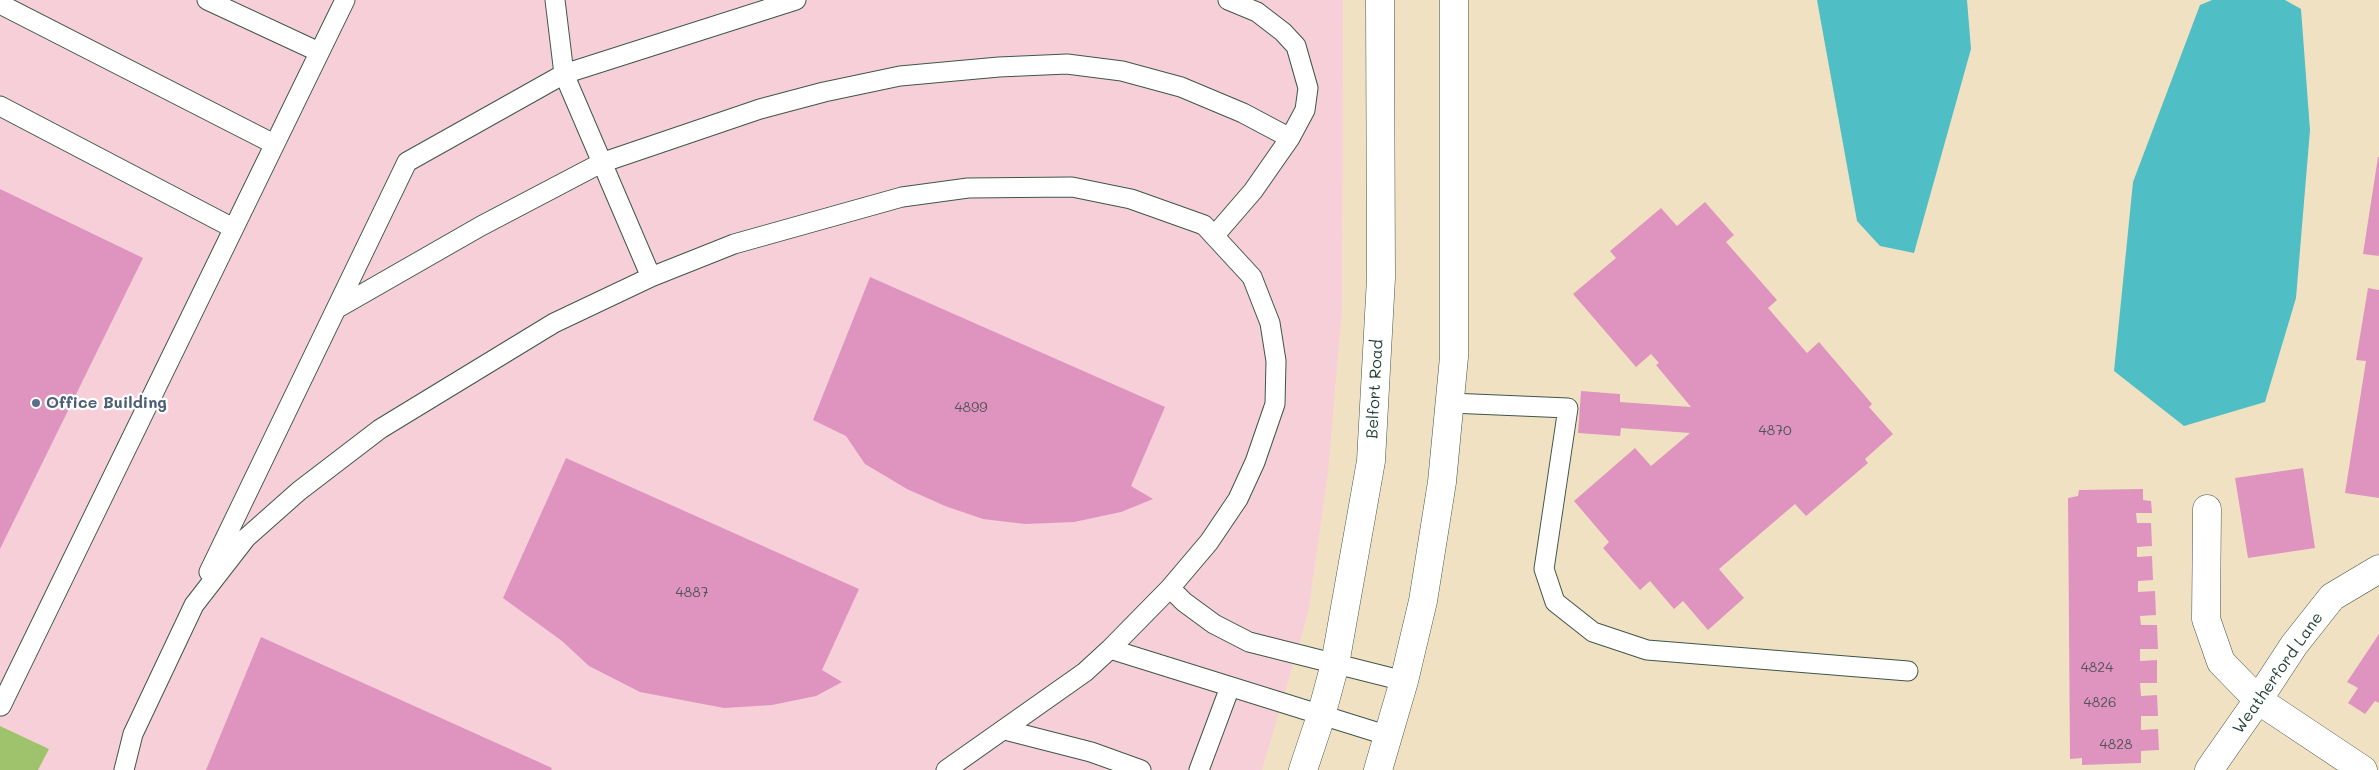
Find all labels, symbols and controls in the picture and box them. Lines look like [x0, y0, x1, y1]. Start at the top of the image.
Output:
street label: Belfort Road [1363, 339, 1387, 439]
place label: Office Building [46, 393, 167, 413]
marker: Office Building [30, 397, 42, 409]
house number: 4899 [954, 400, 988, 416]
house number: 4870 [1758, 423, 1792, 439]
house number: 4887 [676, 585, 708, 601]
street label: Weatherford Lane [2229, 608, 2327, 738]
house number: 4824 [2081, 660, 2113, 676]
house number: 4826 [2084, 695, 2116, 711]
house number: 4828 [2100, 737, 2132, 753]

